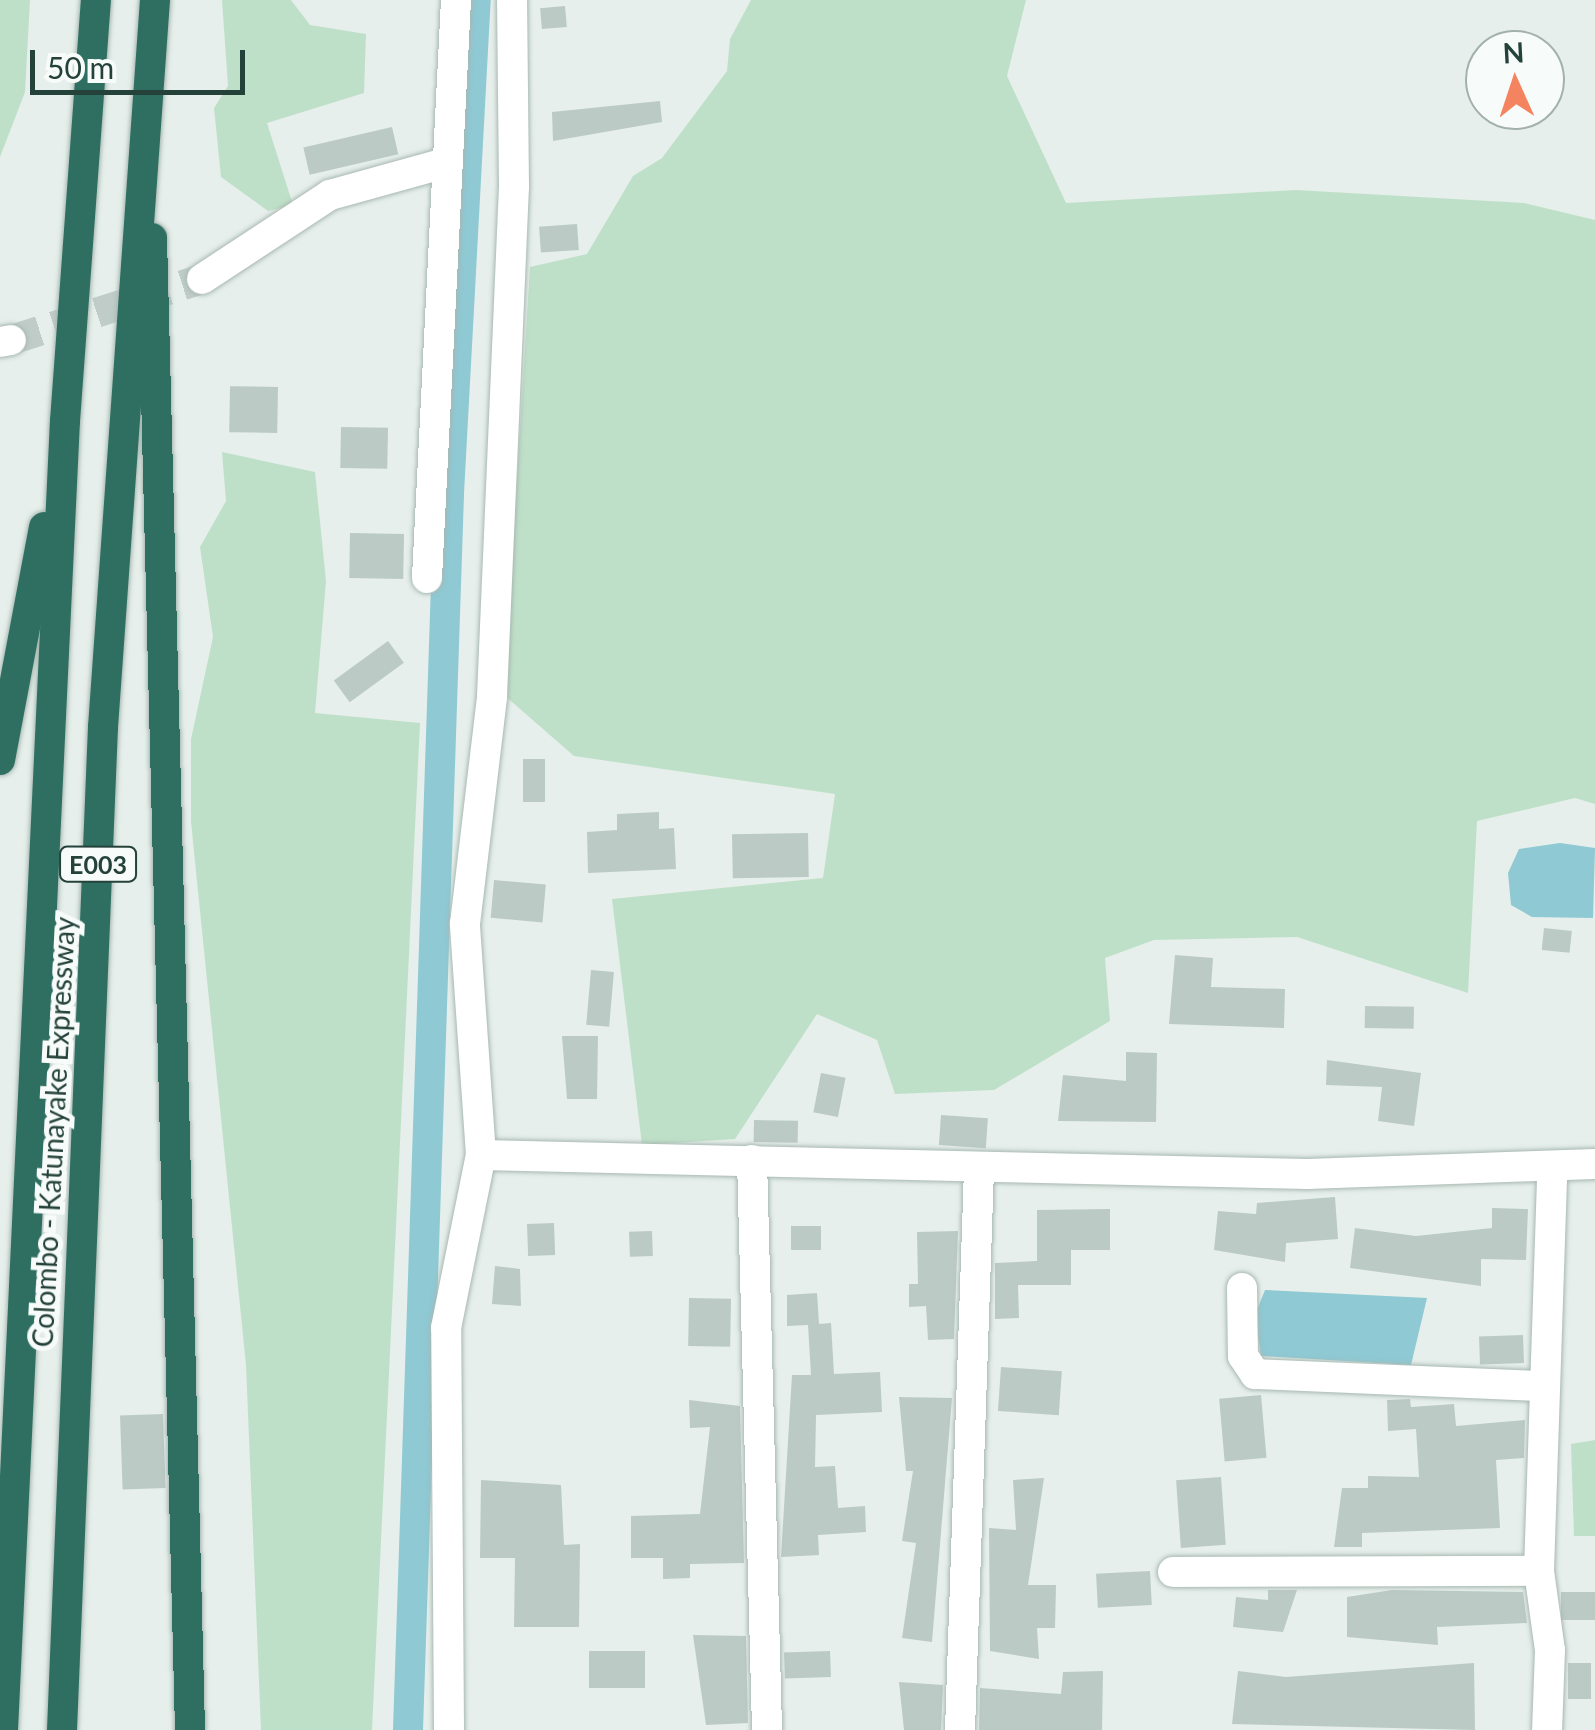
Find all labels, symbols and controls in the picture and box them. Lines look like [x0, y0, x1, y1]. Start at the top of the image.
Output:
scale bar [35, 30, 250, 92]
north arrow [1465, 30, 1565, 130]
text: N [1502, 34, 1525, 70]
text: 50 m [47, 49, 114, 85]
road number: E003 [58, 844, 138, 884]
street label: Colombo - Katunayake Expressway [25, 916, 81, 1348]

